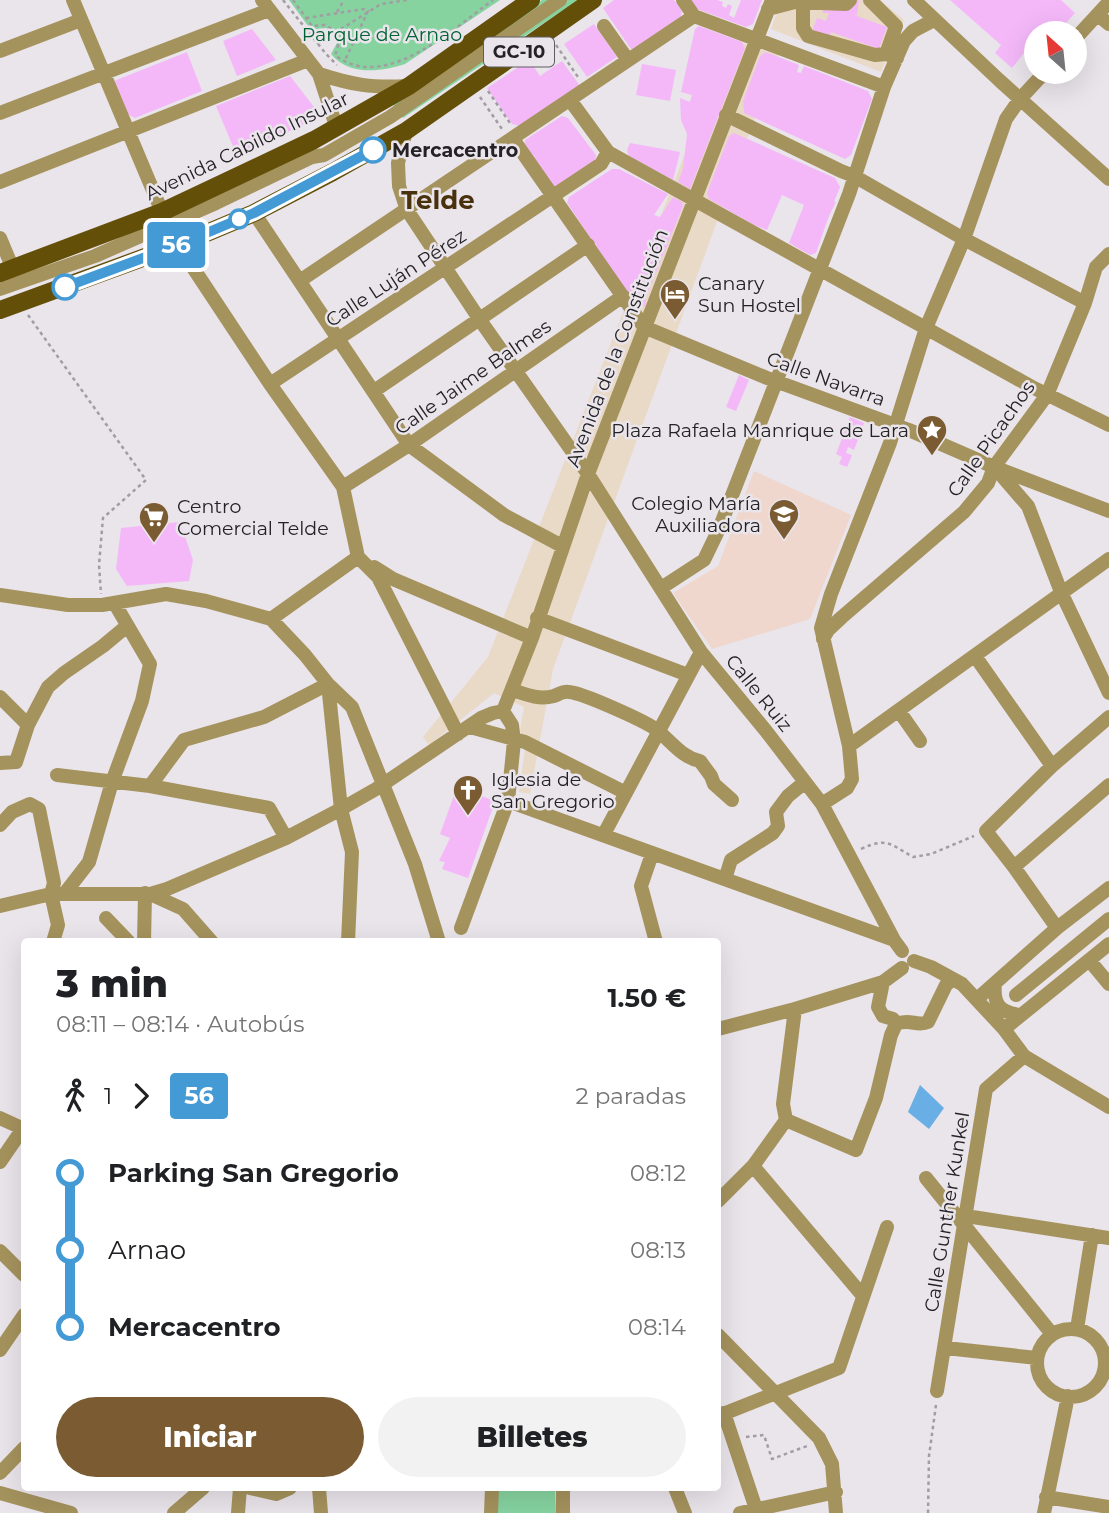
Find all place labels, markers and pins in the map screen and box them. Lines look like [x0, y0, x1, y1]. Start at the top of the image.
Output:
marker: Mercacentro [360, 137, 386, 163]
place label: Mercacentro [392, 139, 518, 162]
unlabelled marker [229, 209, 249, 229]
place label: Canary Sun Hostel [698, 272, 801, 317]
unlabelled marker [52, 274, 78, 300]
hotel icon: Canary Sun Hostel [658, 277, 692, 321]
place icon: Plaza Rafaela Manrique de Lara [915, 413, 949, 457]
place label: Plaza Rafaela Manrique de Lara [611, 419, 909, 442]
place label: Colegio María Auxiliadora [631, 492, 761, 537]
place label: Centro Comercial Telde [177, 495, 329, 540]
school or university icon: Colegio María Auxiliadora [767, 497, 801, 541]
supermarket icon: Centro Comercial Telde [137, 500, 171, 544]
place label: Iglesia de San Gregorio [491, 768, 615, 813]
church icon: Iglesia de San Gregorio [451, 773, 485, 817]

